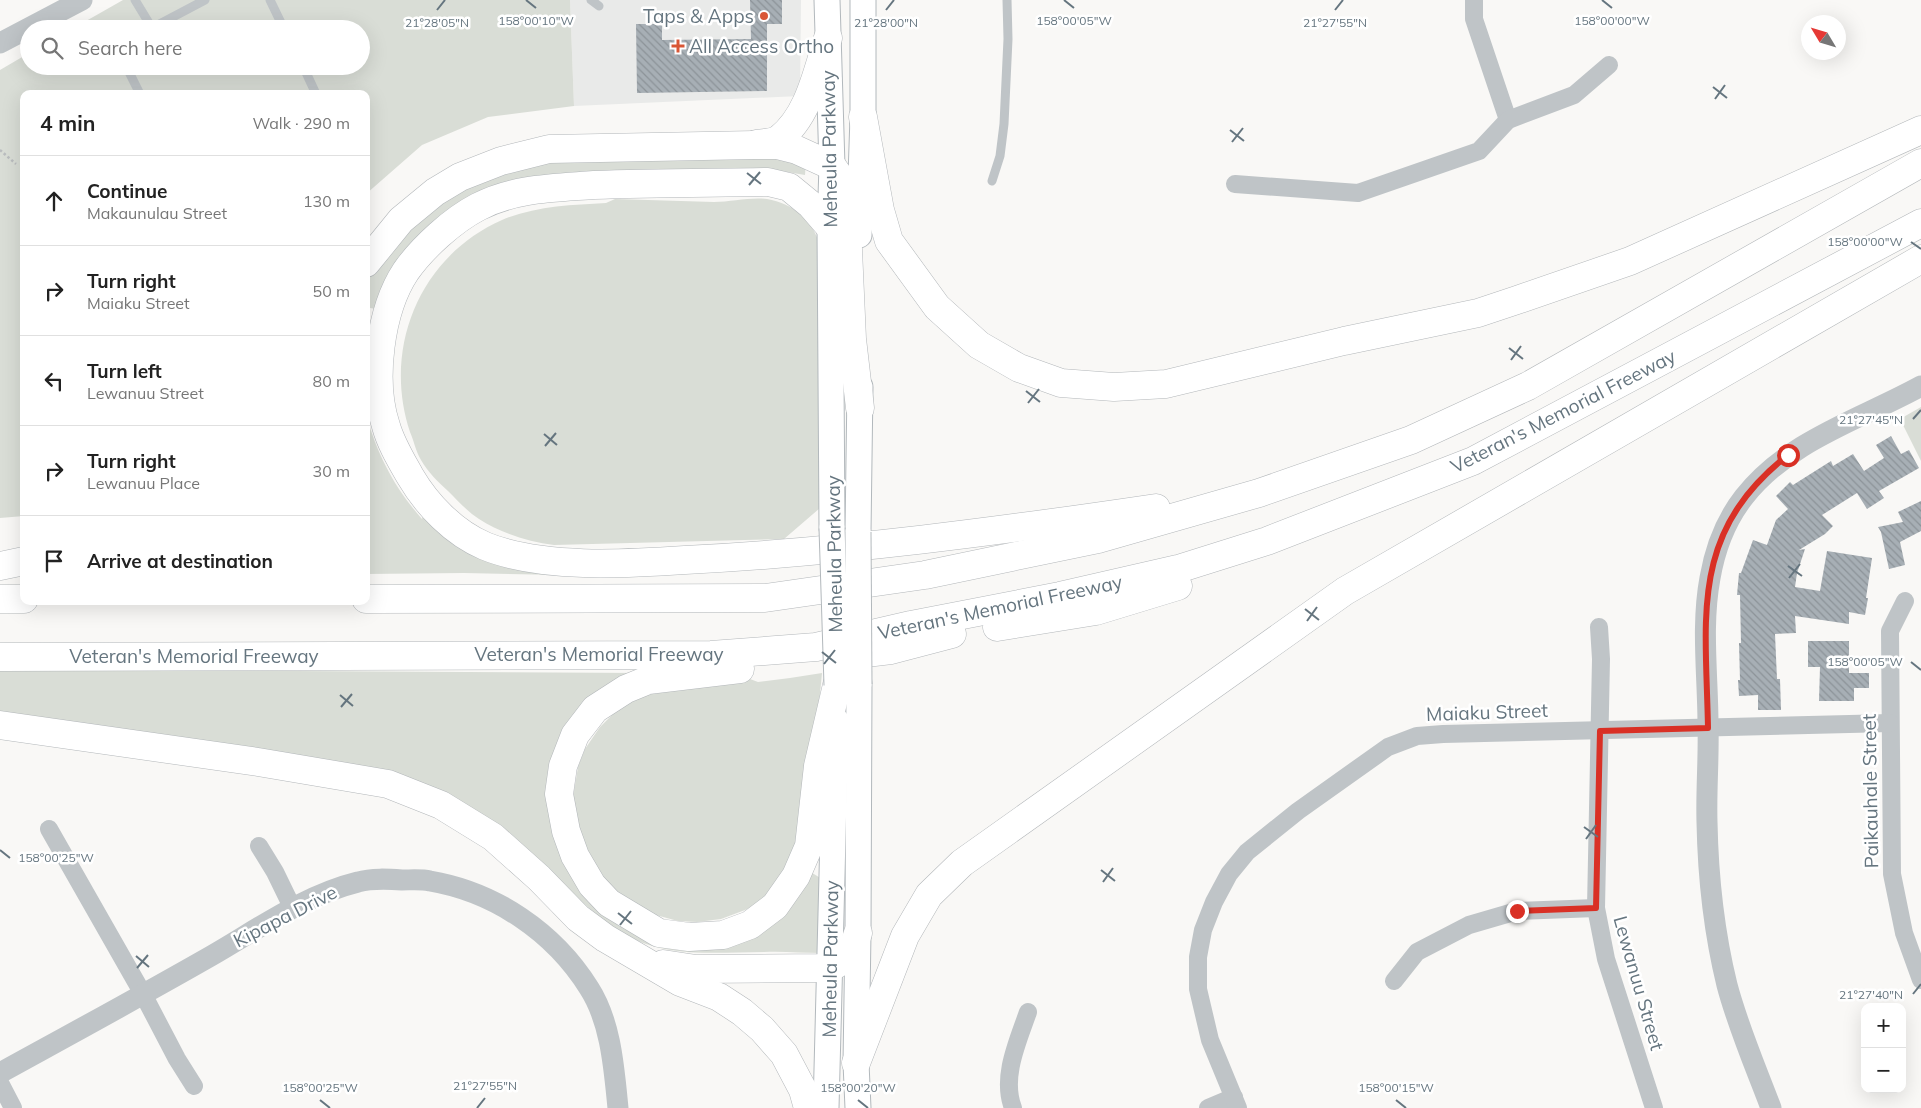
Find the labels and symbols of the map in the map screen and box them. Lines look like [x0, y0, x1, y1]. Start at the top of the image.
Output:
place label: Taps & Apps [643, 4, 754, 28]
marker: Taps & Apps [758, 10, 770, 22]
text: 158°00'10"W [498, 13, 574, 28]
text: 158°00'05"W [1036, 13, 1112, 28]
text: 158°00'00"W [1574, 13, 1650, 28]
text: 21°28'05"N [405, 15, 469, 30]
text: 21°28'00"N [854, 15, 918, 30]
text: 21°27'55"N [1303, 15, 1367, 30]
north arrow [1801, 15, 1846, 60]
place label: All Access Ortho [689, 34, 834, 58]
marker: All Access Ortho [671, 39, 685, 53]
street label: Meheula Parkway [816, 70, 842, 228]
text: 158°00'00"W [1827, 234, 1903, 249]
street label: Veteran's Memorial Freeway [1446, 344, 1680, 478]
text: 21°27'45"N [1839, 412, 1903, 427]
route start [1777, 444, 1800, 467]
street label: Meheula Parkway [821, 475, 847, 633]
street label: Veteran's Memorial Freeway [876, 569, 1124, 645]
street label: Veteran's Memorial Freeway [474, 642, 724, 666]
street label: Veteran's Memorial Freeway [69, 644, 319, 668]
text: 158°00'05"W [1827, 654, 1903, 669]
street label: Maiaku Street [1426, 698, 1549, 726]
street label: Paikauhale Street [1857, 713, 1883, 869]
text: 158°00'25"W [18, 850, 94, 865]
street label: Kipapa Drive [229, 880, 341, 952]
street label: Meheula Parkway [817, 880, 843, 1038]
route end [1506, 900, 1529, 923]
street label: Lewanuu Street [1608, 913, 1670, 1053]
text: 21°27'40"N [1839, 987, 1903, 1002]
text: 21°27'55"N [453, 1078, 517, 1093]
text: 158°00'25"W [282, 1080, 358, 1095]
text: 158°00'20"W [820, 1080, 896, 1095]
text: 158°00'15"W [1358, 1080, 1434, 1095]

